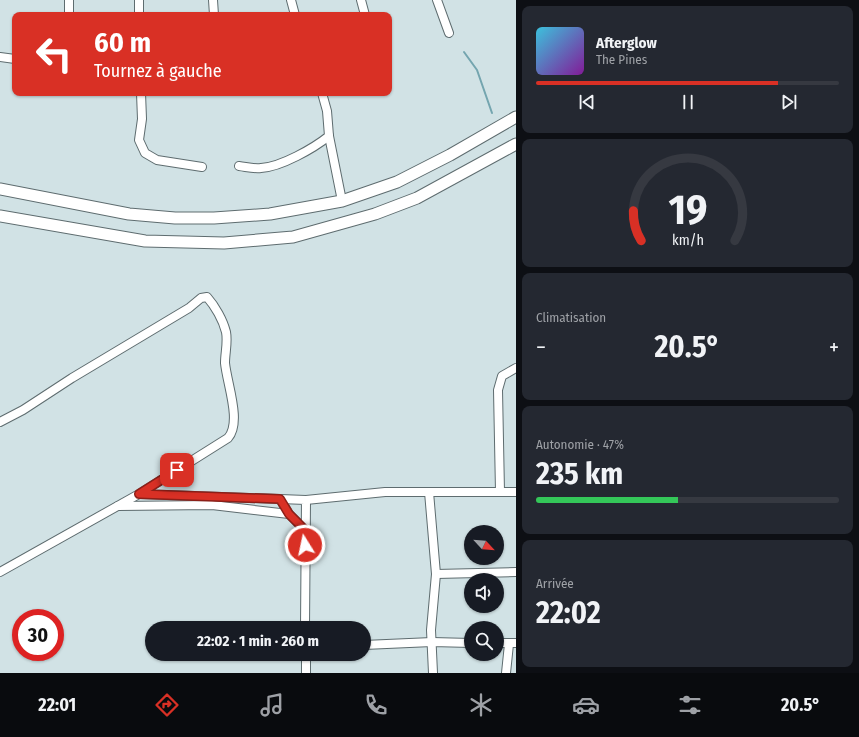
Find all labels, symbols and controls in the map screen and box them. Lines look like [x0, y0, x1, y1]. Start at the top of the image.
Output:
text: 60 m [94, 26, 151, 59]
icon: left [28, 28, 80, 80]
text: Afterglow [596, 34, 657, 52]
text: The Pines [596, 52, 647, 67]
text: Tournez à gauche [94, 60, 222, 82]
icon: previous [576, 91, 598, 113]
icon: pause [677, 91, 699, 113]
icon: next [778, 91, 800, 113]
text: 19 [668, 185, 707, 235]
text: km/h [672, 232, 703, 249]
text: Climatisation [536, 310, 606, 325]
text: 20.5° [654, 329, 720, 365]
text: − [536, 334, 546, 361]
text: + [829, 334, 839, 361]
text: Autonomie · 47% [536, 437, 624, 452]
pin [160, 453, 194, 487]
text: 235 km [536, 456, 623, 492]
icon: arrive [166, 459, 188, 481]
position arrow [284, 524, 326, 566]
north arrow [464, 525, 504, 565]
map controls [464, 525, 504, 661]
button: sound [464, 573, 504, 613]
text: Arrivée [536, 576, 574, 591]
text: 22:02 [536, 595, 601, 631]
speed limit sign: 30 [12, 609, 64, 661]
button: search [464, 621, 504, 661]
text: 22:02 · 1 min · 260 m [197, 632, 319, 650]
icon: directions [153, 691, 181, 719]
icon: music [258, 691, 286, 719]
icon: phone [362, 691, 390, 719]
icon: climate [467, 691, 495, 719]
icon: car [572, 691, 600, 719]
icon: filters [676, 691, 704, 719]
text: 22:01 [38, 694, 76, 716]
text: 20.5° [781, 694, 821, 716]

